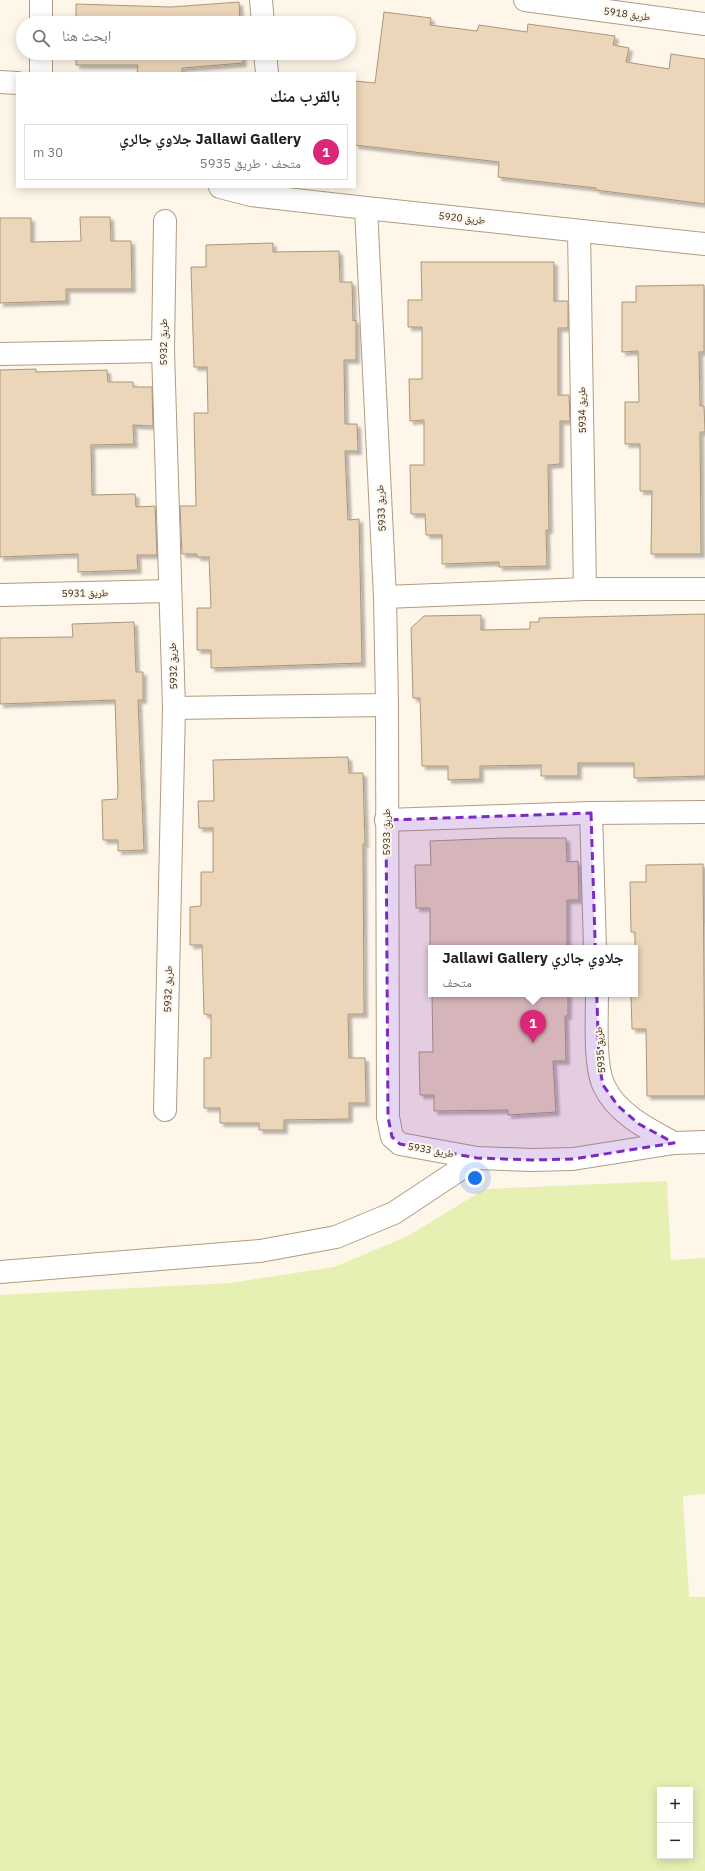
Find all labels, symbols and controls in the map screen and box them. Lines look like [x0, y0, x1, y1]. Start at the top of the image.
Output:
street label: طريق 5918 [603, 4, 651, 24]
search box [16, 16, 356, 60]
text: ابحث هنا [62, 26, 111, 45]
icon: search [30, 27, 52, 49]
text: بالقرب منك [270, 85, 340, 107]
text: Jallawi Gallery جلاوي جالري [119, 129, 301, 148]
text: 30 m [33, 144, 63, 161]
text: 1 [322, 144, 330, 161]
text: متحف · طريق 5935 [200, 155, 301, 172]
street label: طريق 5920 [438, 209, 486, 227]
street label: طريق 5932 [157, 318, 170, 365]
street label: طريق 5934 [575, 386, 589, 434]
street label: طريق 5933 [373, 484, 389, 532]
street label: طريق 5931 [61, 586, 109, 600]
street label: طريق 5932 [166, 642, 180, 690]
street label: طريق 5933 [380, 808, 393, 855]
popup [428, 945, 638, 997]
text: Jallawi Gallery جلاوي جالري [442, 948, 624, 967]
street label: طريق 5932 [161, 965, 175, 1013]
text: متحف [442, 974, 472, 991]
pin: 1 [520, 1010, 546, 1043]
street label: طريق 5935 [592, 1026, 608, 1074]
street label: طريق 5933 [407, 1140, 456, 1161]
your location [465, 1168, 485, 1188]
map controls [657, 1787, 693, 1859]
button: + [657, 1787, 693, 1823]
button: − [657, 1823, 693, 1859]

